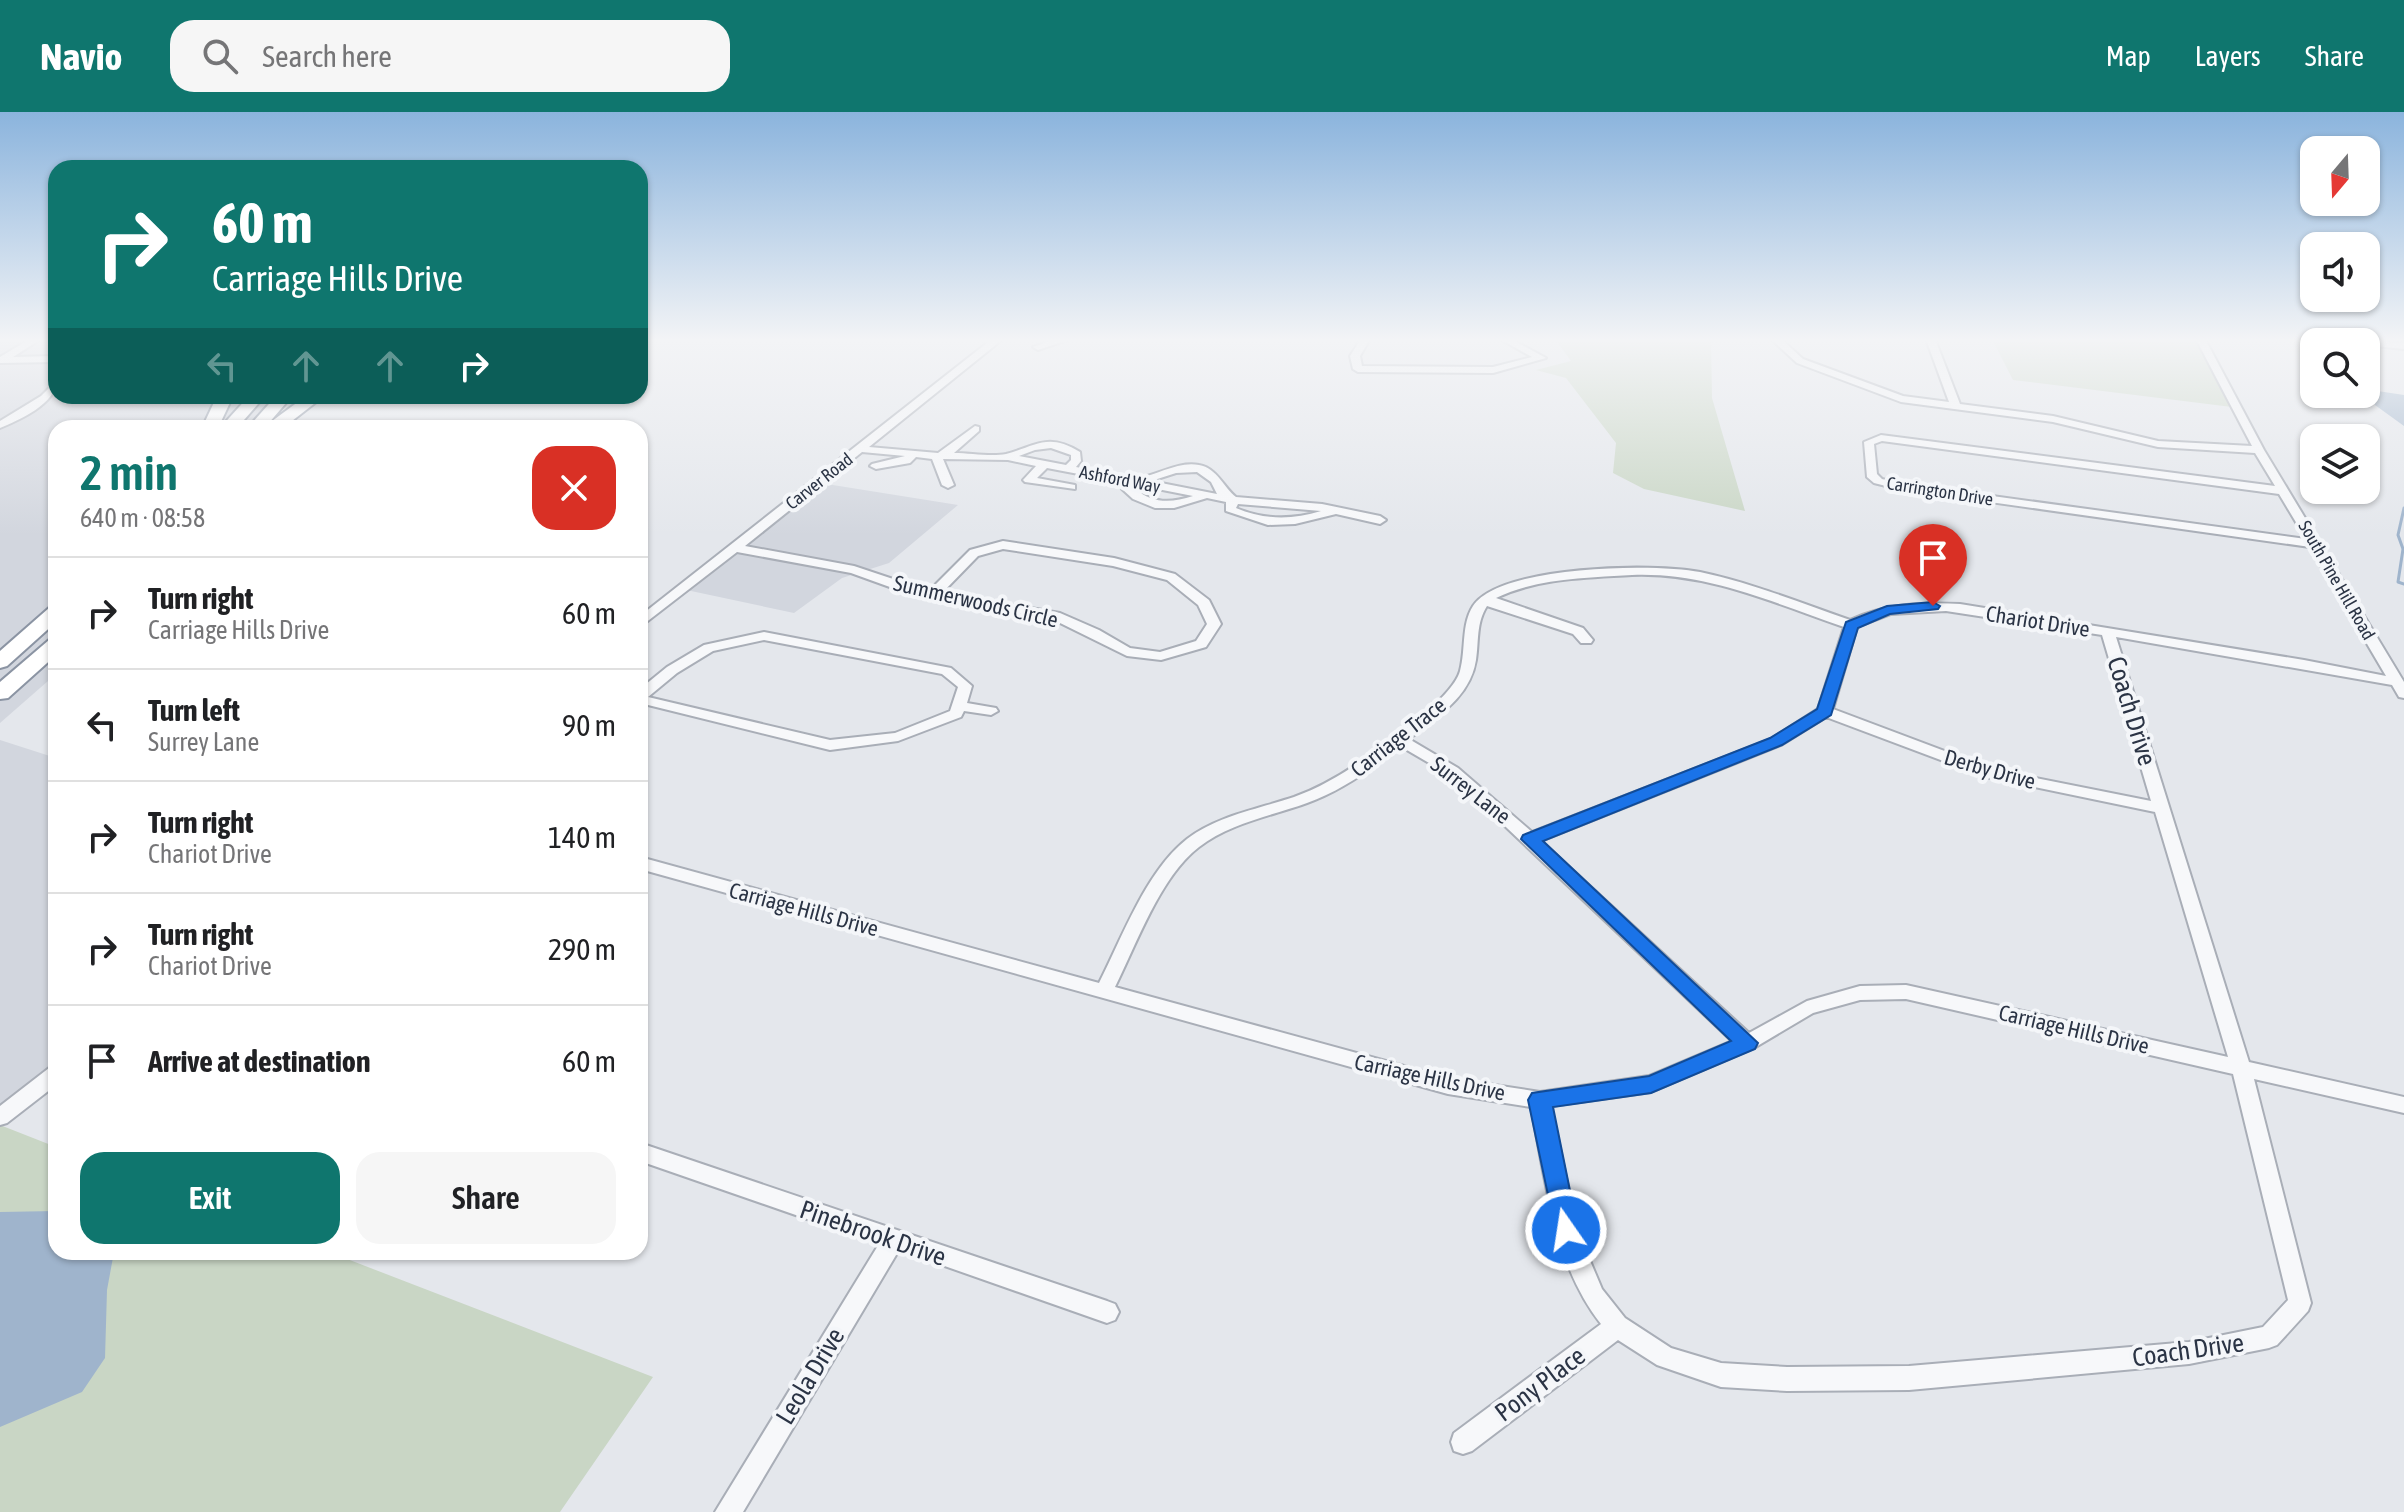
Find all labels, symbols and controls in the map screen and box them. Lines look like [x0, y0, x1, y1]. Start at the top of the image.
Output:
search box [170, 20, 730, 92]
icon: search [198, 34, 242, 78]
text: Navio [40, 35, 122, 78]
text: Search here [262, 39, 392, 73]
text: Map [2106, 40, 2151, 72]
text: Layers [2195, 40, 2261, 72]
text: Share [2305, 40, 2364, 72]
north arrow [2300, 136, 2380, 216]
map controls [2300, 136, 2380, 504]
text: 60 m [212, 191, 313, 255]
icon: right [80, 192, 184, 296]
button: sound [2300, 232, 2380, 312]
text: Carriage Hills Drive [212, 257, 463, 299]
button: search [2300, 328, 2380, 408]
icon: left [200, 344, 244, 388]
icon: ahead [284, 344, 328, 388]
icon: ahead [368, 344, 412, 388]
icon: right [452, 344, 496, 388]
button: layers [2300, 424, 2380, 504]
text: 2 min [80, 445, 178, 500]
button: close [532, 446, 616, 530]
street label: Carver Road [781, 448, 857, 514]
street label: Ashford Way [1078, 461, 1162, 497]
street label: Carrington Drive [1885, 472, 1995, 510]
text: 640 m · 08:58 [80, 503, 205, 533]
street label: South Pine Hill Road [2294, 517, 2380, 643]
pin [1899, 524, 1967, 606]
icon: arrive [1911, 536, 1955, 580]
street label: Summerwoods Circle [891, 569, 1061, 633]
text: Turn right [148, 581, 254, 615]
icon: right [80, 591, 124, 635]
text: 60 m [562, 596, 616, 630]
street label: Chariot Drive [1984, 600, 2092, 642]
text: Carriage Hills Drive [148, 615, 329, 645]
street label: Coach Drive [2101, 653, 2163, 769]
street label: Carriage Trace [1345, 692, 1451, 782]
text: Turn left [148, 693, 240, 727]
icon: left [80, 703, 124, 747]
text: 90 m [562, 708, 616, 742]
text: Surrey Lane [148, 727, 259, 757]
street label: Derby Drive [1941, 744, 2039, 794]
street label: Surrey Lane [1426, 751, 1516, 829]
text: Turn right [148, 805, 254, 839]
icon: right [80, 815, 124, 859]
text: 140 m [548, 820, 616, 854]
text: Chariot Drive [148, 839, 272, 869]
street label: Carriage Hills Drive [727, 877, 881, 941]
text: Turn right [148, 917, 254, 951]
icon: right [80, 927, 124, 971]
text: 290 m [548, 932, 616, 966]
text: Chariot Drive [148, 951, 272, 981]
street label: Carriage Hills Drive [1996, 999, 2152, 1059]
icon: arrive [80, 1039, 124, 1083]
text: Arrive at destination [148, 1044, 370, 1078]
text: 60 m [562, 1044, 616, 1078]
street label: Carriage Hills Drive [1352, 1048, 1508, 1106]
button: Exit [80, 1152, 340, 1244]
button: Share [356, 1152, 616, 1244]
position arrow [1524, 1188, 1608, 1272]
street label: Pinebrook Drive [796, 1194, 950, 1272]
street label: Leola Drive [770, 1322, 850, 1430]
street label: Coach Drive [2130, 1327, 2246, 1373]
street label: Pony Place [1489, 1341, 1591, 1427]

